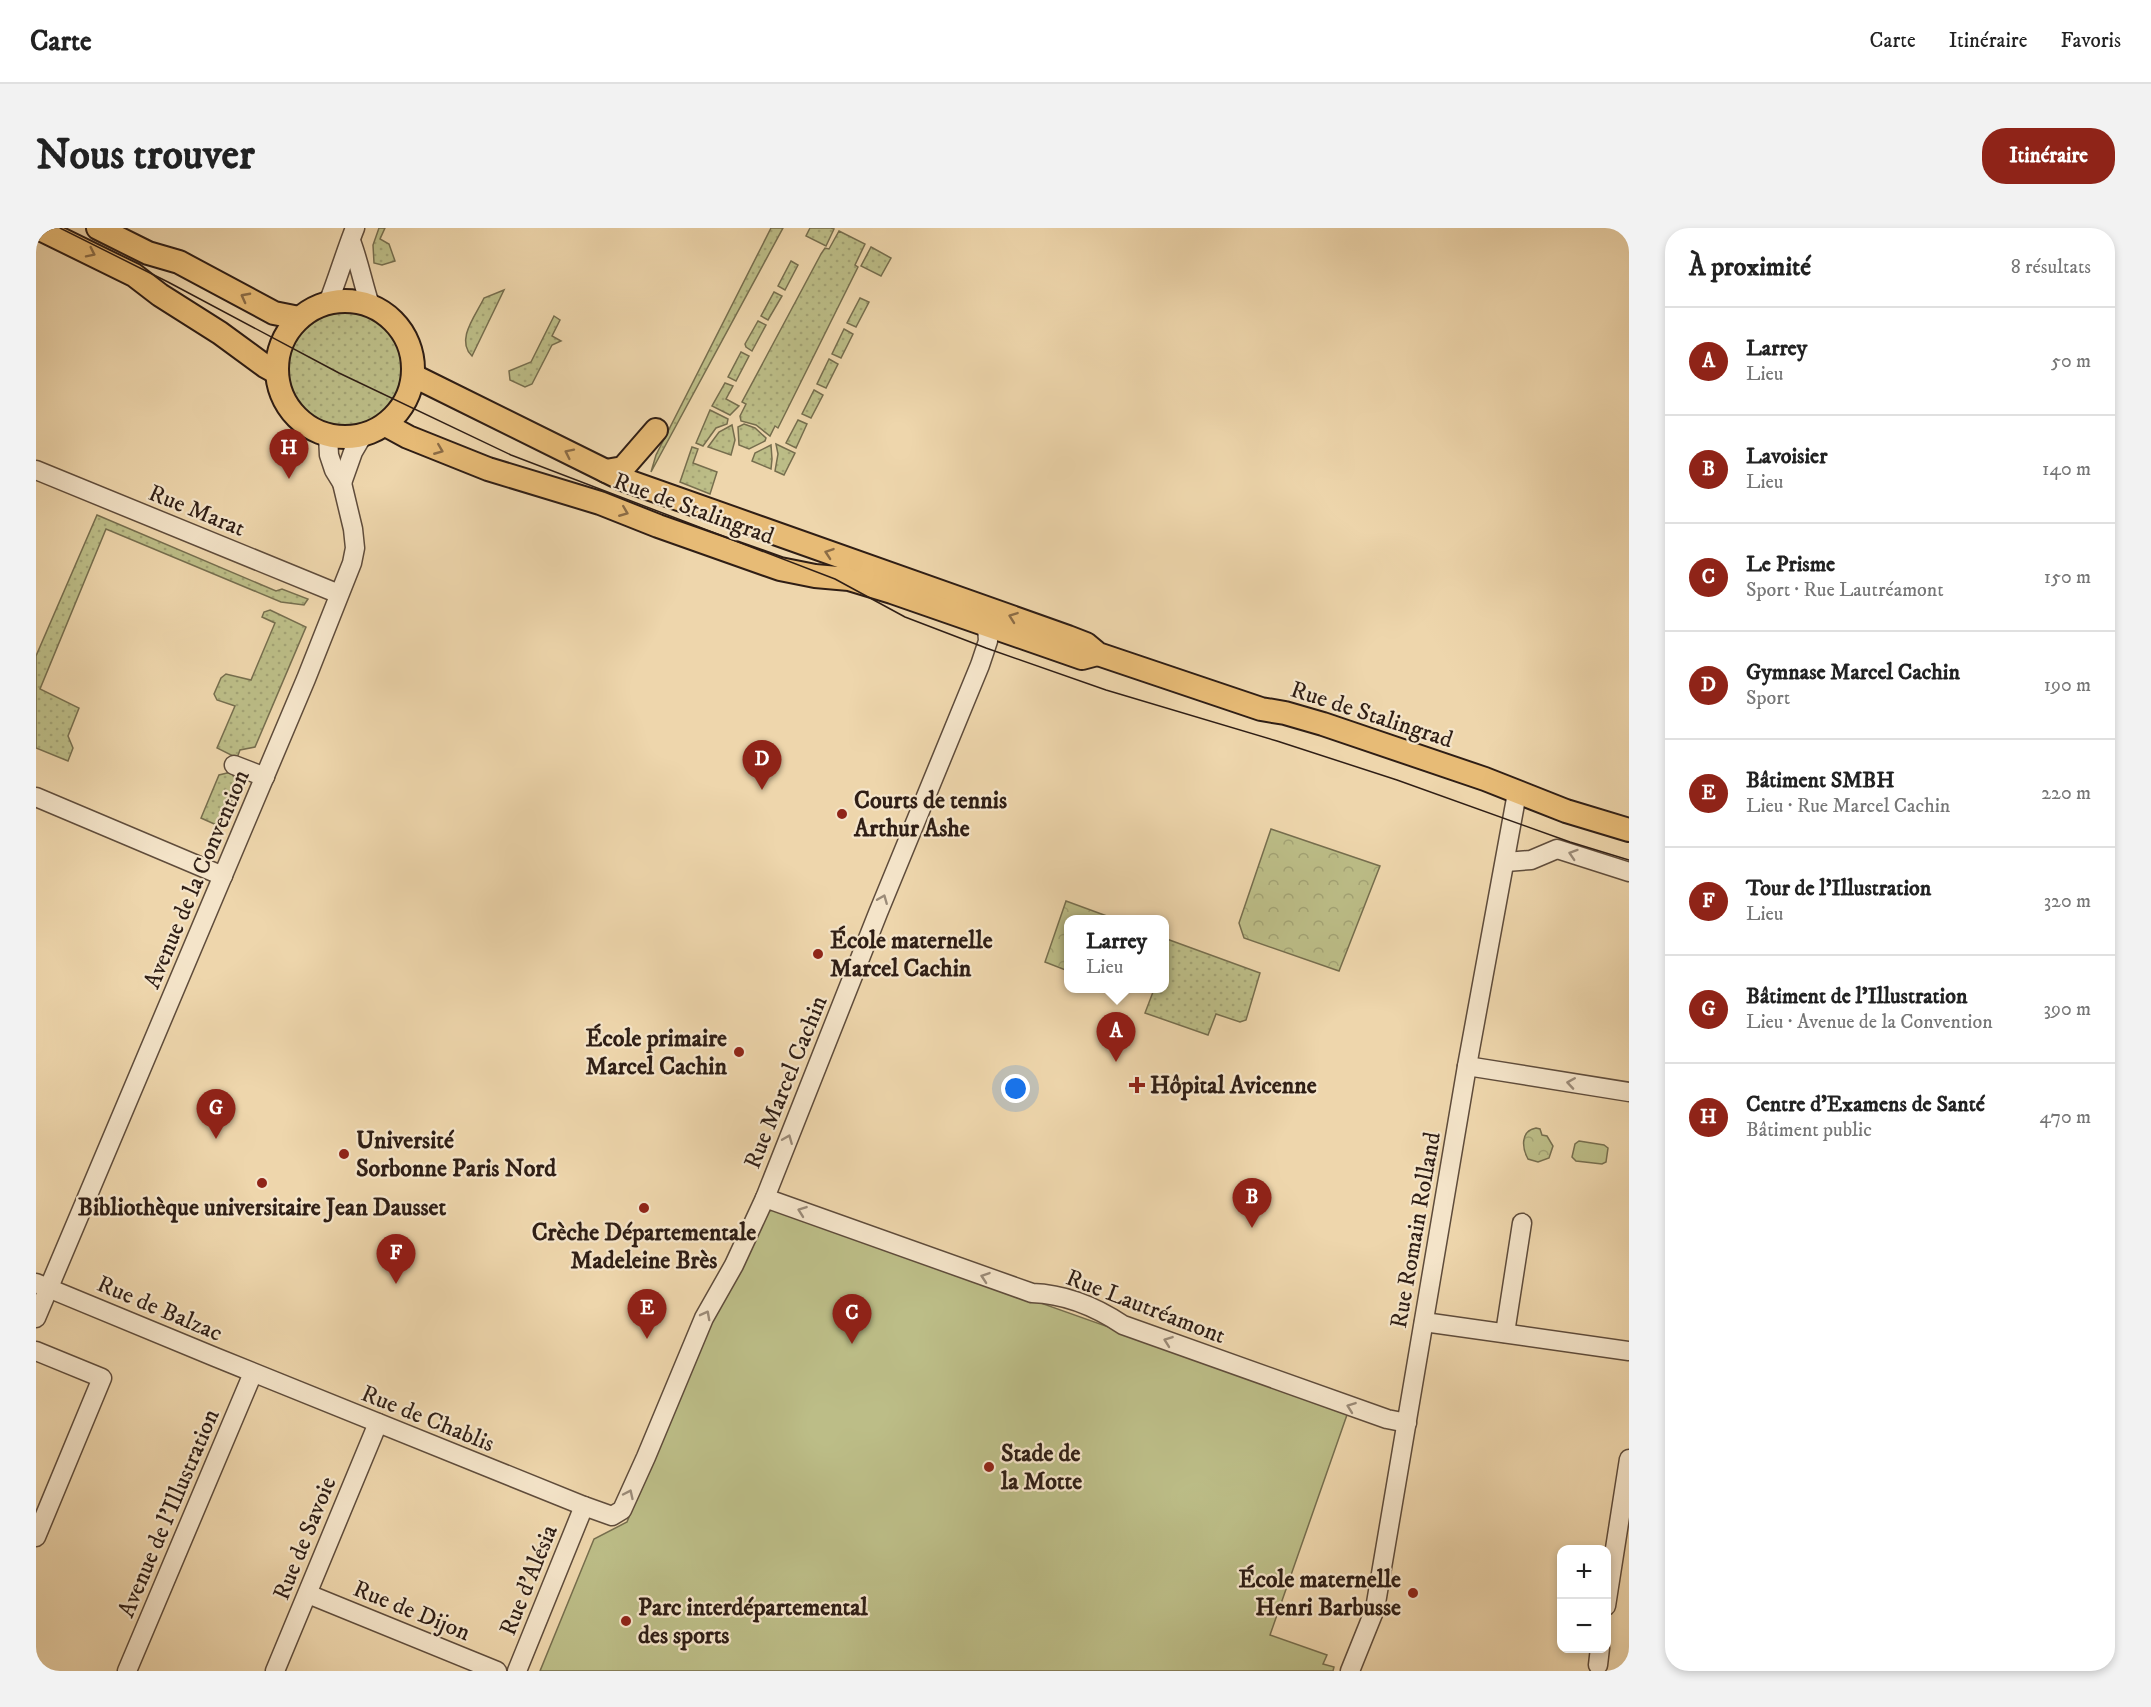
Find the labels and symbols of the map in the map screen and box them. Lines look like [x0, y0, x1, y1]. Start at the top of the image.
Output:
one-way arrow [84, 246, 95, 258]
one-way arrow [241, 293, 251, 304]
pin: H [270, 430, 308, 479]
one-way arrow [433, 443, 444, 455]
one-way arrow [564, 449, 575, 461]
street label: Rue de Stalingrad [609, 466, 778, 552]
street label: Rue Marat [144, 478, 250, 544]
one-way arrow [618, 505, 629, 517]
one-way arrow [824, 548, 835, 560]
one-way arrow [1008, 612, 1019, 625]
street label: Rue de Stalingrad [1287, 675, 1457, 755]
pin: D [742, 740, 782, 790]
street label: Avenue de la Convention [137, 765, 257, 993]
place label: Courts de tennis Arthur Ashe [853, 786, 1007, 844]
marker: Courts de tennis Arthur Ashe [835, 807, 849, 821]
one-way arrow [1568, 849, 1579, 861]
one-way arrow [876, 894, 888, 905]
place label: École maternelle Marcel Cachin [830, 925, 993, 984]
marker: École maternelle Marcel Cachin [811, 947, 825, 961]
street label: Rue Marcel Cachin [738, 991, 834, 1173]
pin: A [1096, 1012, 1136, 1062]
place label: École primaire Marcel Cachin [586, 1023, 727, 1082]
marker: École primaire Marcel Cachin [732, 1045, 746, 1059]
place label: Hôpital Avicenne [1150, 1071, 1317, 1101]
your location [1001, 1074, 1030, 1103]
marker: Hôpital Avicenne [1128, 1076, 1146, 1094]
one-way arrow [1567, 1077, 1576, 1089]
pin: G [196, 1090, 236, 1139]
place label: Université Sorbonne Paris Nord [356, 1126, 557, 1184]
street label: Rue Romain Rolland [1384, 1130, 1448, 1331]
one-way arrow [781, 1134, 793, 1145]
marker: Université Sorbonne Paris Nord [337, 1147, 351, 1161]
marker: Bibliothèque universitaire Jean Dausset [255, 1176, 269, 1190]
pin: B [1232, 1178, 1272, 1228]
place label: Bibliothèque universitaire Jean Dausset [78, 1193, 446, 1223]
marker: Crèche Départementale Madeleine Brès [637, 1201, 651, 1215]
one-way arrow [797, 1206, 808, 1219]
place label: Crèche Départementale Madeleine Brès [532, 1218, 756, 1276]
pin: F [376, 1234, 416, 1284]
street label: Rue Lautréamont [1062, 1263, 1230, 1351]
street label: Rue de Balzac [92, 1269, 227, 1349]
one-way arrow [981, 1272, 991, 1285]
pin: E [628, 1290, 666, 1339]
pin: C [832, 1294, 872, 1344]
one-way arrow [699, 1311, 710, 1321]
one-way arrow [1163, 1336, 1174, 1349]
street label: Rue de Chablis [357, 1379, 499, 1459]
one-way arrow [1347, 1401, 1357, 1414]
street label: Avenue de l'Illustration [111, 1404, 227, 1622]
place label: Stade de la Motte [1000, 1439, 1082, 1497]
marker: Stade de la Motte [982, 1460, 996, 1474]
street label: Rue de Savoie [267, 1472, 343, 1605]
one-way arrow [622, 1490, 634, 1501]
street label: Rue d'Alésia [493, 1520, 565, 1640]
place label: École maternelle Henri Barbusse [1238, 1564, 1401, 1623]
street label: Rue de Dijon [349, 1574, 475, 1648]
marker: École maternelle Henri Barbusse [1406, 1586, 1420, 1600]
place label: Parc interdépartemental des sports [638, 1593, 868, 1651]
marker: Parc interdépartemental des sports [619, 1614, 633, 1628]

